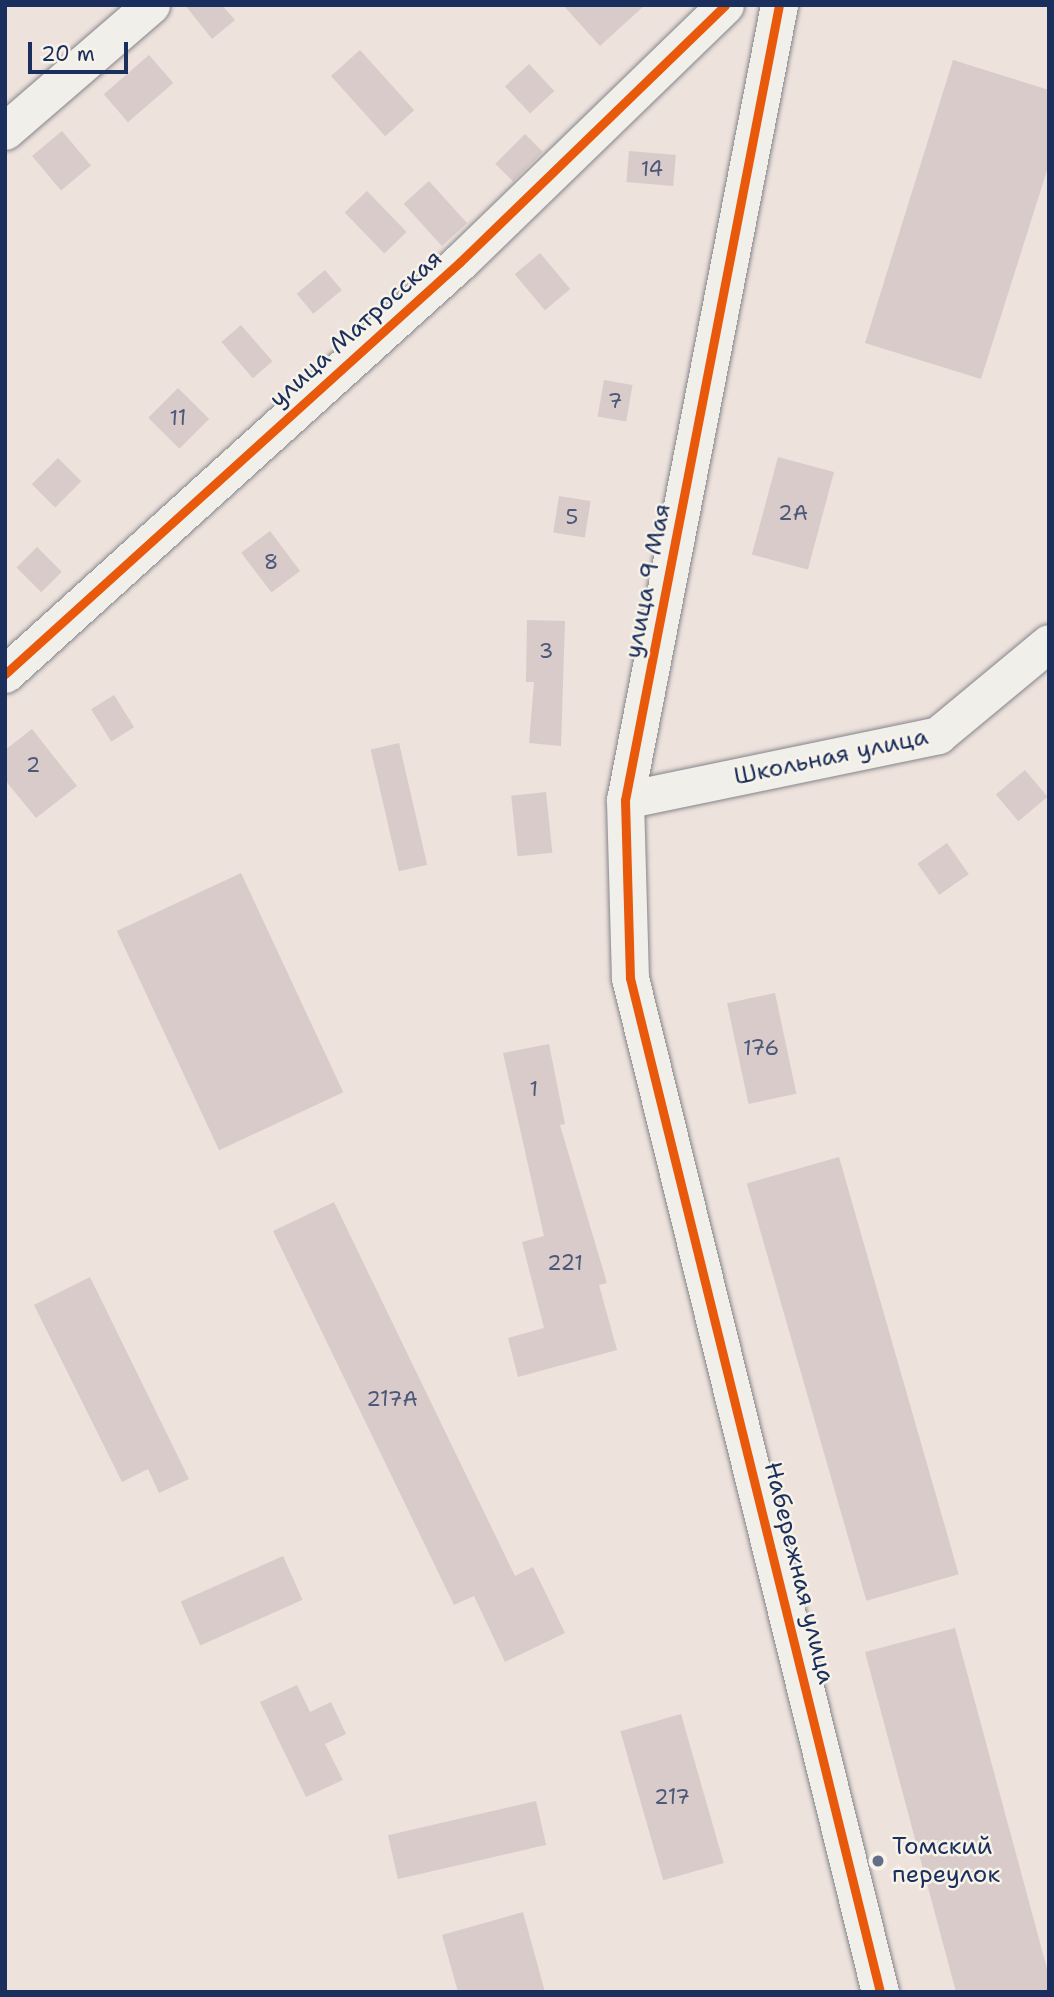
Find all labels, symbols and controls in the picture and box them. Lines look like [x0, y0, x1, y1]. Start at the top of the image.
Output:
scale bar [32, 28, 131, 72]
text: 20 m [41, 40, 95, 68]
house number: 14 [641, 156, 663, 182]
street label: улица Матросская [264, 244, 448, 414]
house number: 7 [608, 388, 622, 414]
house number: 11 [170, 405, 186, 431]
house number: 2А [778, 500, 808, 526]
street label: улица 9 Мая [619, 501, 677, 661]
house number: 5 [566, 504, 578, 530]
house number: 8 [264, 549, 278, 575]
house number: 3 [539, 638, 553, 664]
street label: Школьная улица [731, 722, 931, 792]
house number: 2 [26, 752, 40, 778]
house number: 176 [743, 1035, 779, 1061]
house number: 1 [530, 1076, 538, 1102]
house number: 221 [547, 1250, 583, 1276]
house number: 217А [366, 1386, 418, 1412]
street label: Набережная улица [757, 1459, 841, 1687]
house number: 217 [654, 1784, 690, 1810]
place label: Томский переулок [892, 1833, 1000, 1889]
marker: Томский переулок [870, 1853, 886, 1869]

